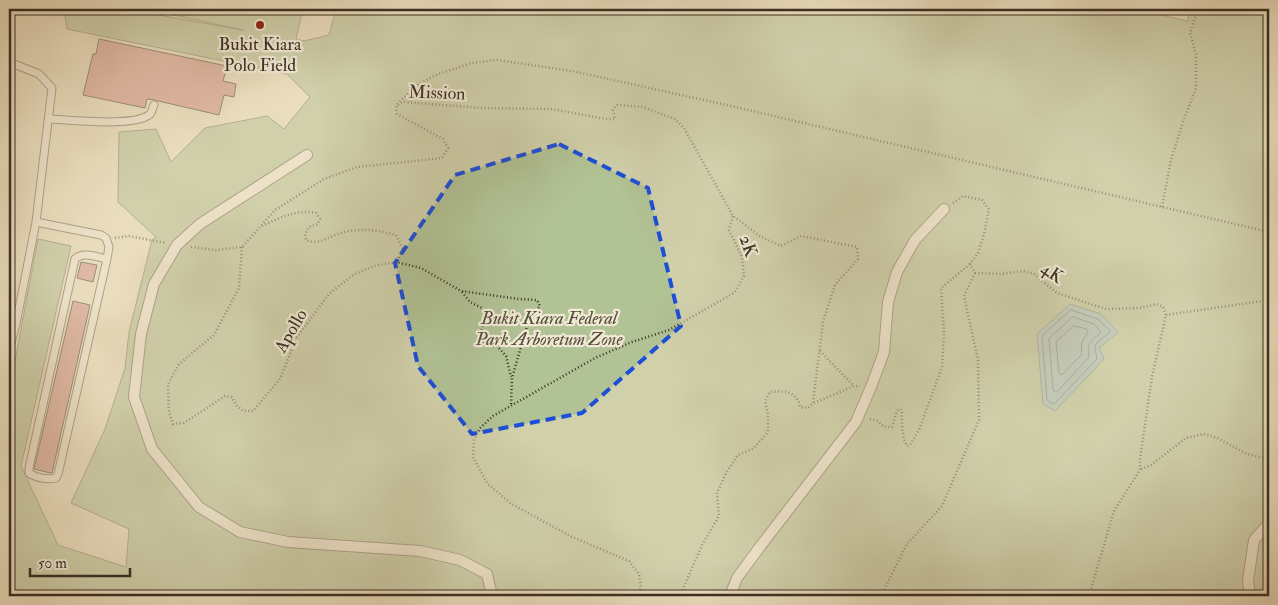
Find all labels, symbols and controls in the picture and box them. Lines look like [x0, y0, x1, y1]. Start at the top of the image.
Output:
marker: Bukit Kiara Polo Field [254, 19, 266, 31]
place label: Bukit Kiara Polo Field [219, 33, 302, 77]
street label: Mission [408, 81, 466, 105]
street label: 2K [734, 232, 763, 260]
street label: 4K [1036, 257, 1068, 289]
street label: Apollo [269, 305, 313, 358]
park label: Bukit Kiara Federal Park Arboretum Zone [475, 307, 623, 351]
scale bar [30, 545, 130, 577]
text: 50 m [38, 554, 67, 573]

